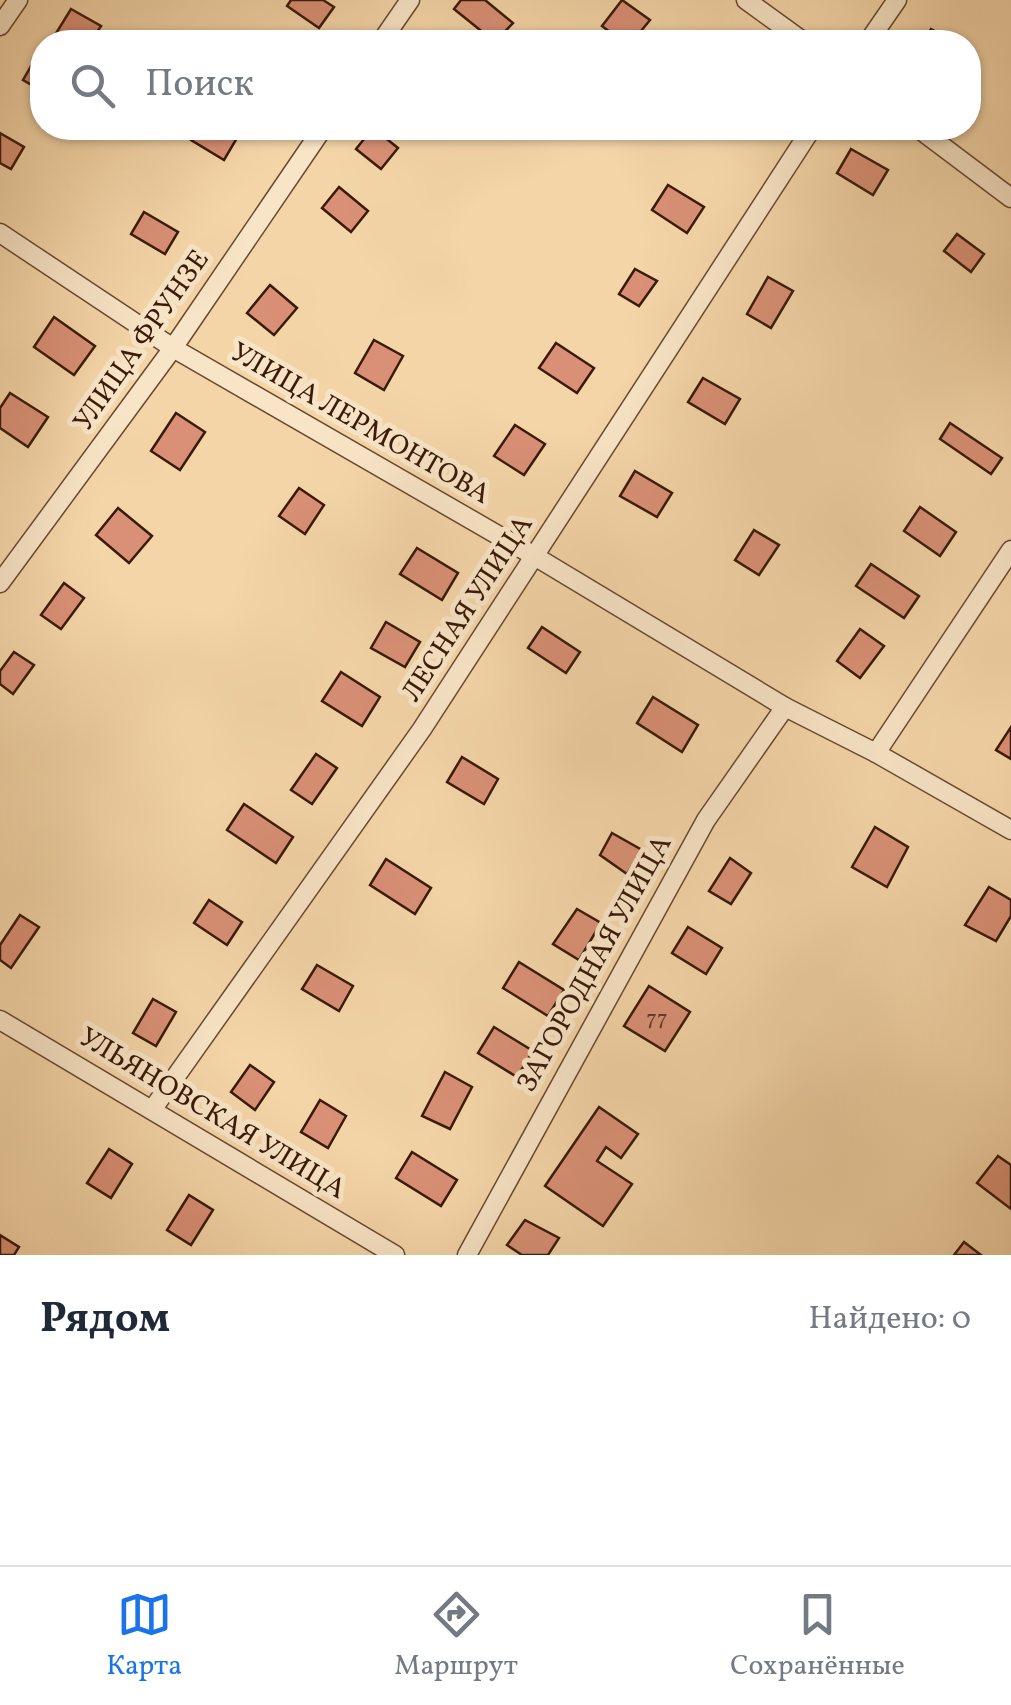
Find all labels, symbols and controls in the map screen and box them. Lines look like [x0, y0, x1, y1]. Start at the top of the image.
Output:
search box [30, 30, 981, 140]
icon: search [65, 58, 120, 113]
text: Поиск [145, 59, 254, 112]
street label: УЛИЦА ФРУНЗЕ [65, 242, 219, 440]
street label: УЛИЦА ЛЕРМОНТОВА [223, 334, 497, 515]
street label: ЛЕСНАЯ УЛИЦА [393, 508, 543, 710]
street label: ЗАГОРОДНАЯ УЛИЦА [508, 828, 682, 1100]
house number: 77 [646, 1004, 668, 1035]
street label: УЛЬЯНОВСКАЯ УЛИЦА [71, 1019, 353, 1209]
text: Рядом [40, 1291, 170, 1350]
text: Найдено: 0 [809, 1298, 971, 1342]
tab: Карта [106, 1587, 182, 1686]
tab: Маршрут [394, 1587, 518, 1686]
tab: Сохранённые [730, 1587, 905, 1686]

